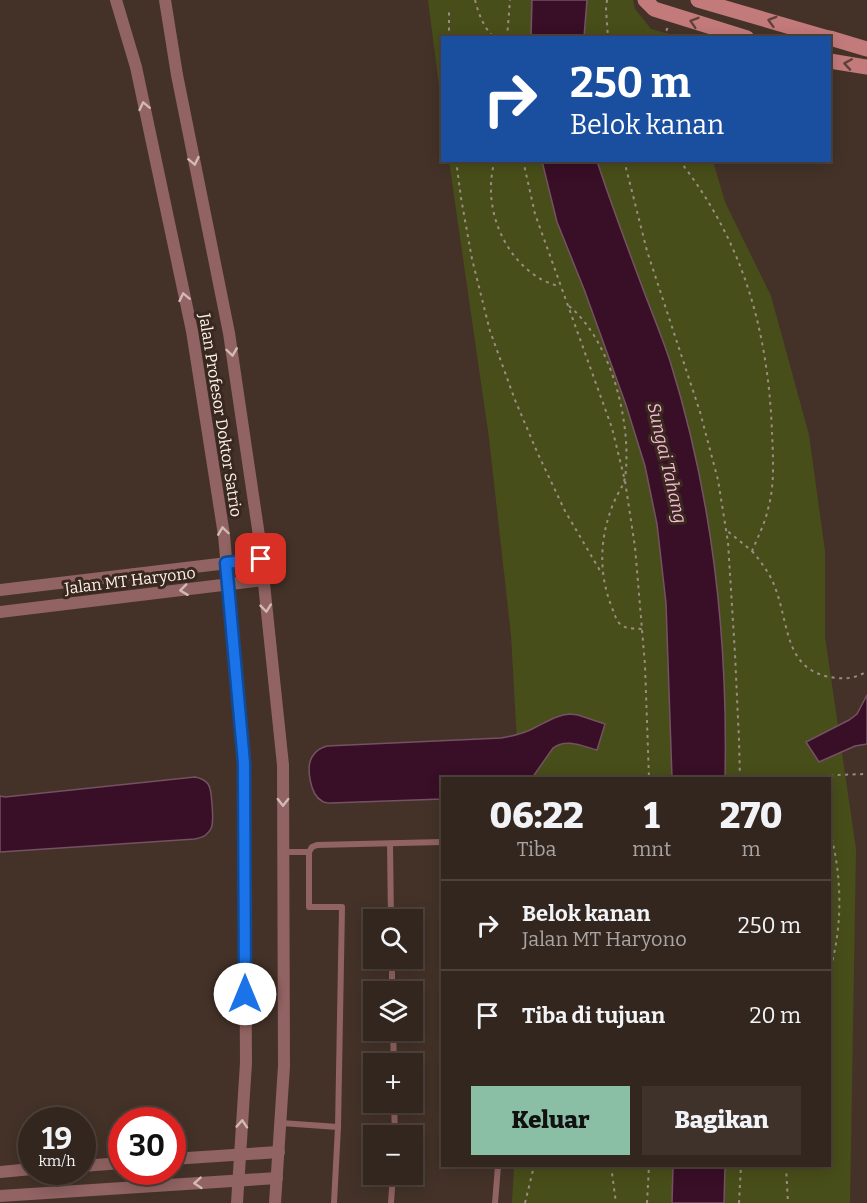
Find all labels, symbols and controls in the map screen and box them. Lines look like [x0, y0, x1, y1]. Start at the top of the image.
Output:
one-way arrow [767, 16, 778, 28]
one-way arrow [689, 17, 700, 29]
text: 250 m [570, 58, 691, 108]
one-way arrow [844, 59, 853, 71]
icon: right [471, 60, 549, 138]
one-way arrow [138, 101, 151, 111]
text: Belok kanan [570, 109, 724, 141]
one-way arrow [187, 156, 200, 166]
one-way arrow [179, 292, 192, 302]
street label: Jalan Profesor Doktor Satrio [195, 311, 246, 518]
one-way arrow [226, 347, 238, 357]
water label: Sungai Tahang [642, 400, 692, 526]
one-way arrow [218, 526, 230, 535]
pin [235, 533, 286, 584]
icon: arrive [244, 542, 277, 575]
street label: Jalan MT Haryono [62, 563, 197, 598]
one-way arrow [180, 583, 189, 596]
one-way arrow [259, 603, 272, 612]
text: 06:22 [490, 794, 584, 838]
text: 1 [644, 794, 660, 838]
text: 270 [720, 794, 782, 838]
one-way arrow [277, 797, 289, 806]
text: Tiba [517, 837, 556, 861]
text: mnt [632, 837, 671, 861]
text: m [742, 837, 761, 861]
text: Belok kanan [522, 900, 650, 927]
map controls [363, 909, 423, 1185]
button: search [363, 909, 423, 969]
icon: right [471, 909, 504, 942]
text: 250 m [738, 912, 801, 939]
text: Jalan MT Haryono [522, 927, 687, 951]
position arrow [213, 962, 277, 1026]
button: layers [363, 981, 423, 1041]
icon: arrive [471, 999, 504, 1032]
text: Tiba di tujuan [522, 1002, 665, 1029]
text: 20 m [750, 1002, 801, 1029]
button: + [363, 1053, 423, 1113]
button: Keluar [471, 1086, 630, 1155]
button: Bagikan [642, 1086, 801, 1155]
speed limit sign: 30 [108, 1107, 186, 1185]
one-way arrow [235, 1119, 248, 1128]
text: 19 [42, 1121, 72, 1157]
button: − [363, 1125, 423, 1185]
text: km/h [38, 1152, 76, 1170]
one-way arrow [193, 1176, 202, 1189]

